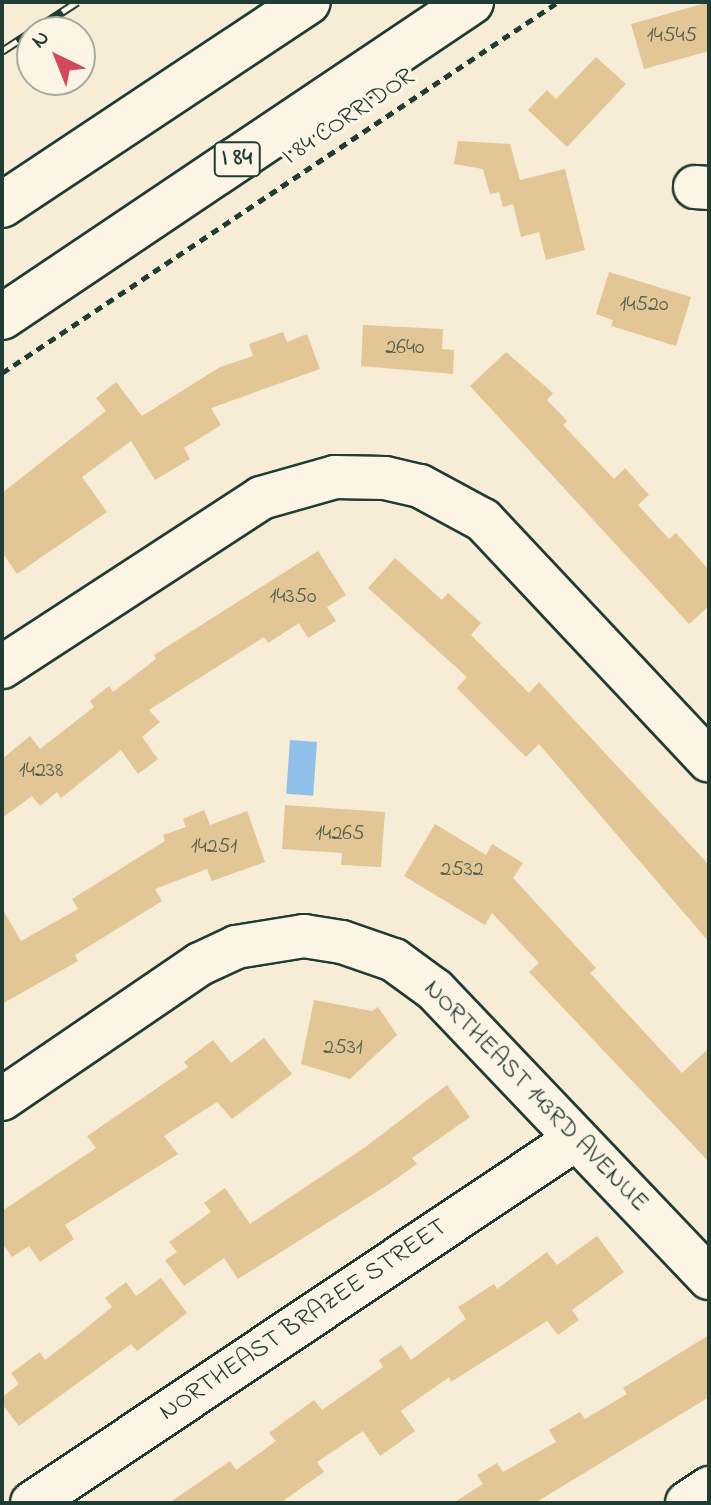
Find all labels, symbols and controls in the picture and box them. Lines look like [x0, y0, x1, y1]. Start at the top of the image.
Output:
north arrow [16, 16, 96, 96]
text: N [25, 23, 57, 57]
house number: 14545 [647, 24, 697, 50]
street label: I 84 CORRIDOR [277, 62, 421, 174]
road number: I 84 [213, 139, 261, 179]
house number: 14520 [619, 293, 669, 319]
house number: 2640 [385, 336, 425, 362]
house number: 14350 [269, 585, 317, 611]
house number: 14238 [19, 759, 63, 785]
house number: 14265 [315, 822, 365, 848]
house number: 14251 [191, 835, 237, 861]
house number: 2532 [440, 858, 484, 884]
street label: NORTHEAST 143RD AVENUE [416, 974, 654, 1220]
house number: 2531 [323, 1036, 363, 1062]
street label: NORTHEAST BRAZEE STREET [154, 1213, 454, 1429]

